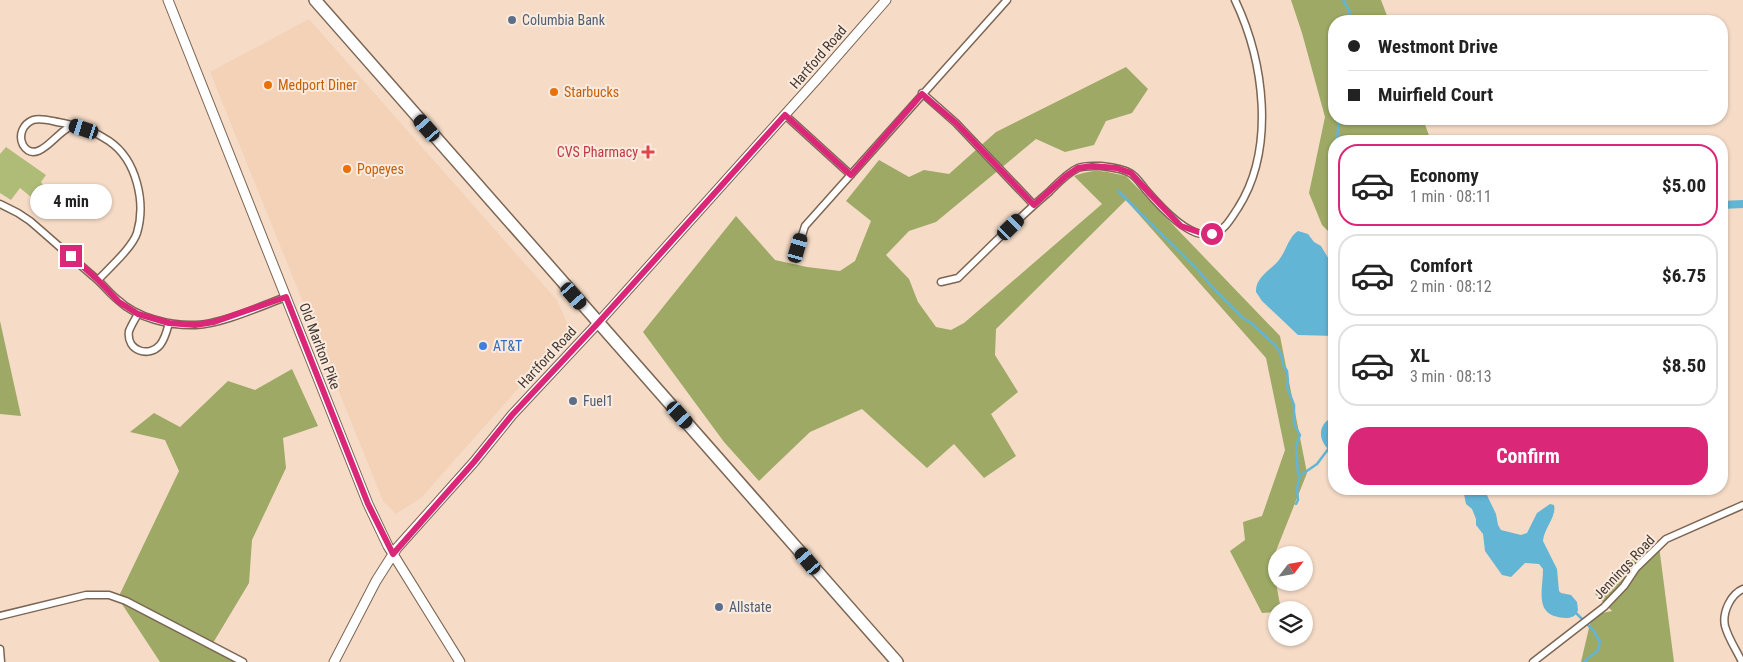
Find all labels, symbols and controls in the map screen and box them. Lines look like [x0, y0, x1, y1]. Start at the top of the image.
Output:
place label: Columbia Bank [522, 12, 606, 28]
marker: Columbia Bank [506, 14, 518, 26]
street label: Hartford Road [786, 22, 850, 92]
text: Westmont Drive [1378, 35, 1498, 58]
place label: Medport Diner [278, 77, 357, 93]
marker: Medport Diner [262, 79, 274, 91]
text: Muirfield Court [1378, 83, 1493, 106]
place label: Starbucks [564, 84, 619, 100]
marker: Starbucks [548, 86, 560, 98]
car [411, 112, 442, 144]
car [67, 117, 100, 141]
place label: CVS Pharmacy [557, 144, 638, 160]
marker: CVS Pharmacy [642, 146, 654, 158]
place label: Popeyes [357, 161, 404, 177]
marker: Popeyes [341, 163, 353, 175]
icon: car [1350, 163, 1395, 208]
text: Economy [1410, 164, 1479, 187]
text: $5.00 [1662, 174, 1706, 197]
callout: 4 min [30, 184, 112, 218]
text: 1 min · 08:11 [1410, 187, 1492, 206]
text: 4 min [53, 192, 89, 211]
car [994, 211, 1027, 243]
route start [1201, 223, 1223, 245]
car [786, 232, 809, 264]
route end [60, 245, 82, 267]
icon: car [1350, 253, 1395, 298]
text: Comfort [1410, 254, 1473, 277]
text: $6.75 [1662, 264, 1706, 287]
text: 2 min · 08:12 [1410, 277, 1492, 296]
car [558, 280, 589, 312]
street label: Old Marlton Pike [296, 301, 344, 392]
street label: Hartford Road [515, 323, 579, 391]
place label: AT&T [493, 338, 522, 354]
marker: AT&T [477, 340, 489, 352]
icon: car [1350, 343, 1395, 388]
text: XL [1410, 344, 1430, 367]
text: $8.50 [1662, 354, 1706, 377]
text: 3 min · 08:13 [1410, 367, 1492, 386]
place label: Fuel1 [583, 393, 613, 409]
marker: Fuel1 [567, 395, 579, 407]
car [664, 399, 695, 431]
button: Confirm [1348, 427, 1708, 485]
street label: Jennings Road [1590, 532, 1658, 602]
car [792, 545, 823, 577]
north arrow [1268, 546, 1312, 591]
map controls [1268, 546, 1313, 646]
place label: Allstate [729, 599, 772, 615]
marker: Allstate [713, 601, 725, 613]
button: layers [1268, 601, 1313, 646]

